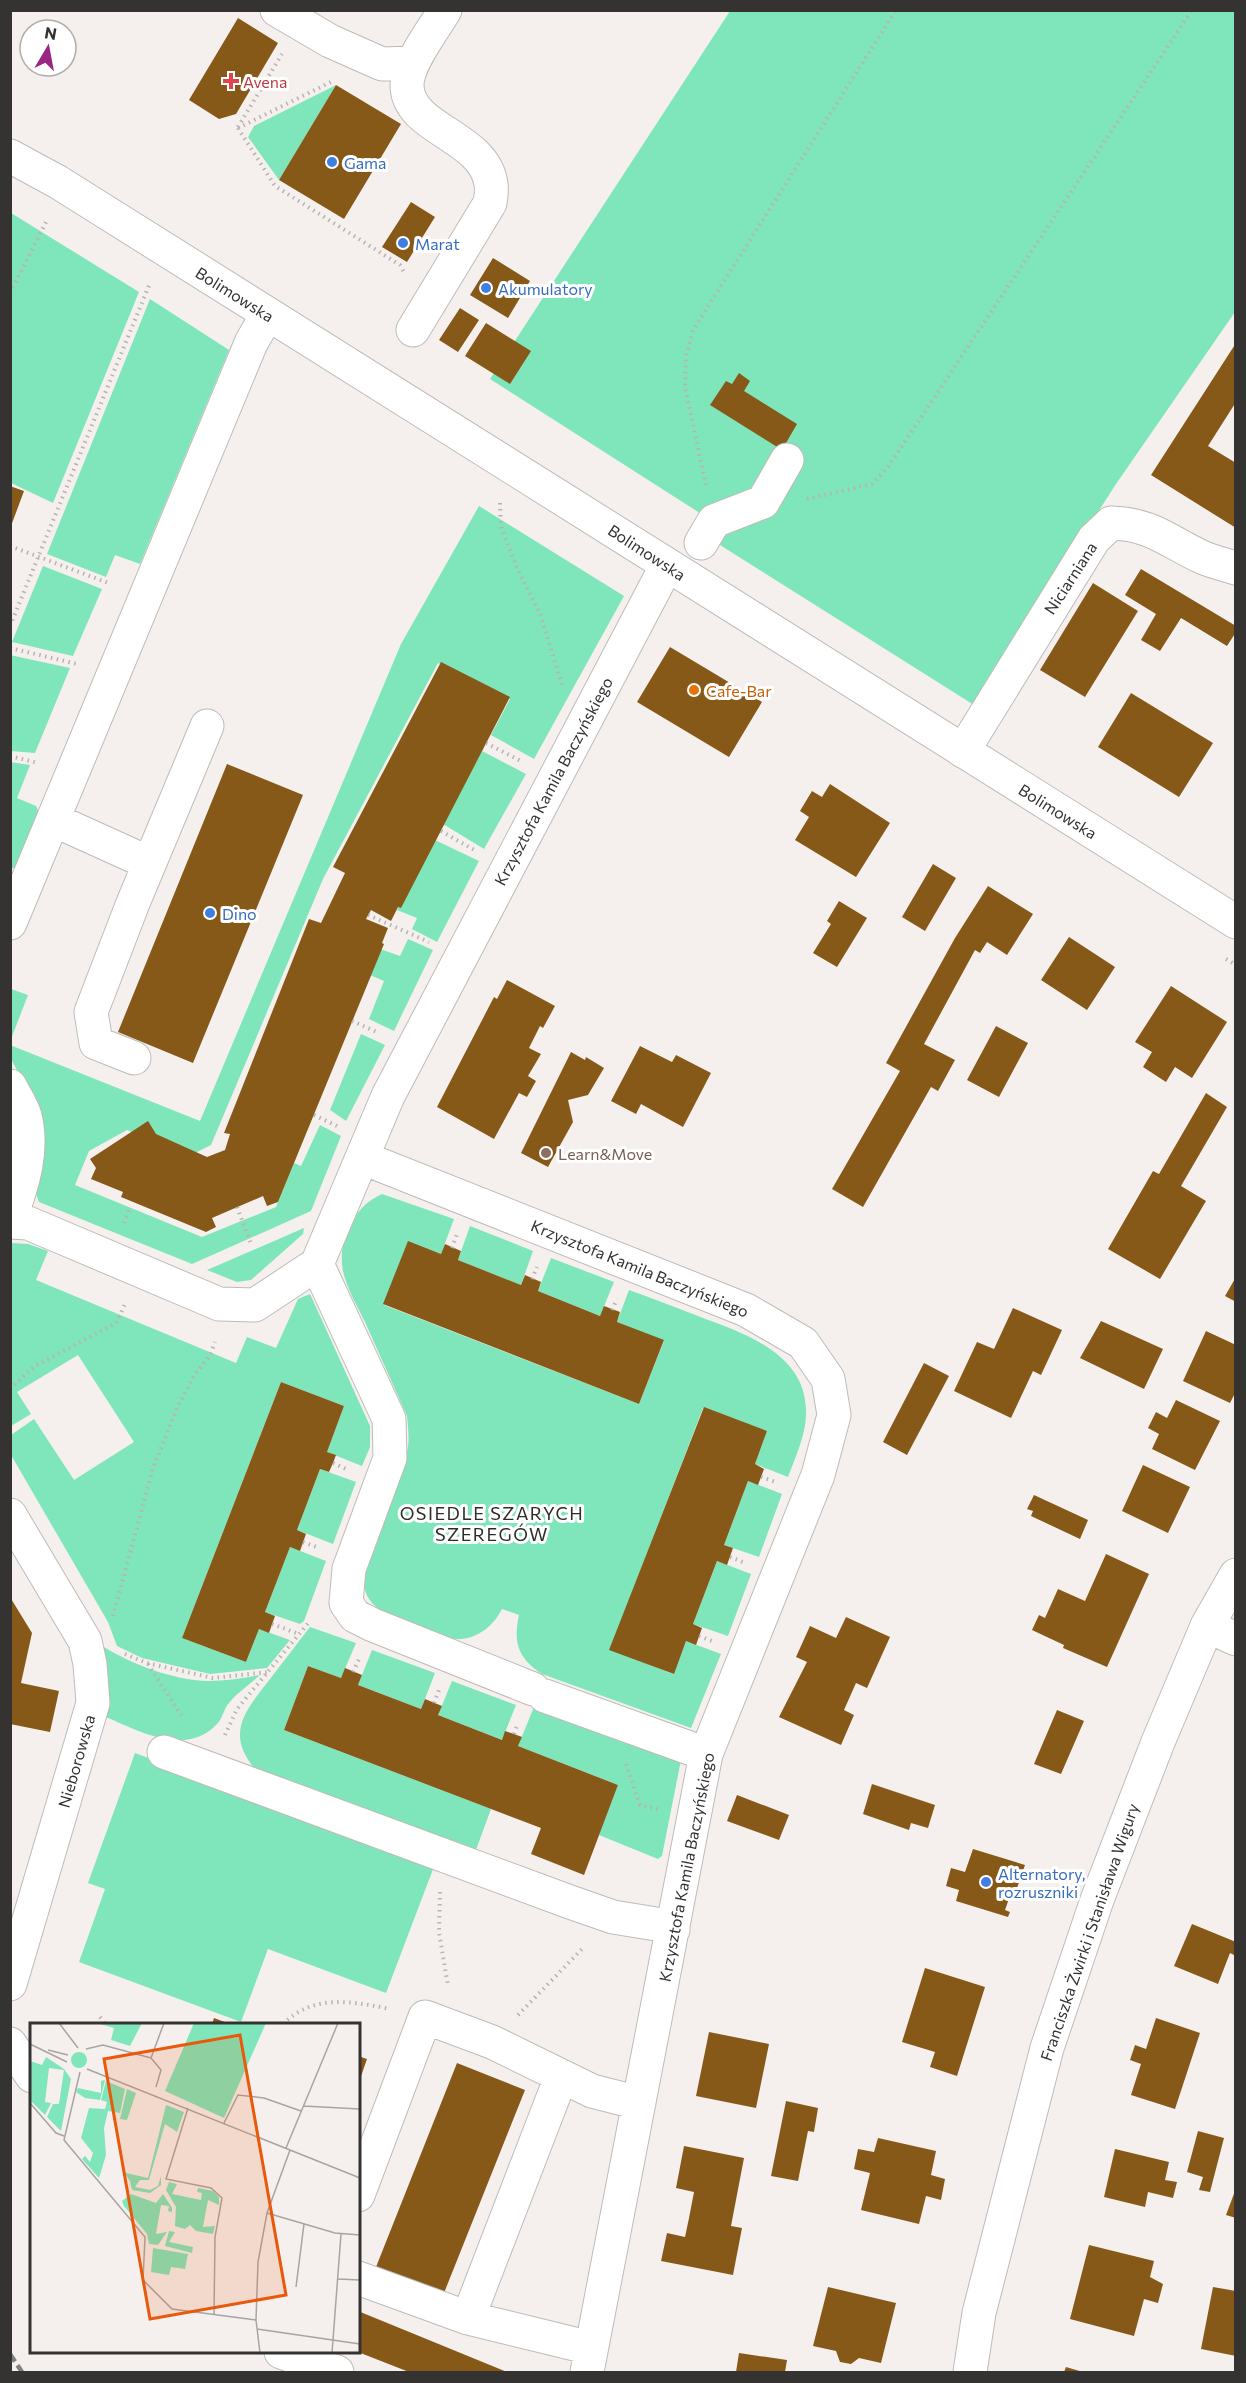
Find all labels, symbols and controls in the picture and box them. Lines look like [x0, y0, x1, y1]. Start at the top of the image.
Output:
north arrow [18, 18, 78, 78]
text: N [43, 22, 58, 43]
place label: Avena [243, 72, 287, 91]
marker: Avena [224, 74, 238, 88]
place label: Gama [344, 153, 386, 172]
marker: Gama [325, 155, 339, 169]
place label: Marat [415, 234, 460, 253]
marker: Marat [396, 236, 410, 250]
street label: Bolimowska [192, 263, 278, 325]
place label: Akumulatory [498, 279, 593, 298]
marker: Akumulatory [479, 281, 493, 295]
street label: Bolimowska [605, 520, 689, 584]
street label: Niciarniana [1040, 538, 1100, 618]
street label: Krzysztofa Kamila Baczyńskiego [490, 674, 616, 888]
place label: Cafe-Bar [706, 681, 772, 700]
marker: Cafe-Bar [687, 683, 701, 697]
street label: Bolimowska [1015, 780, 1101, 842]
place label: Dino [222, 904, 257, 923]
marker: Dino [203, 906, 217, 920]
place label: Learn&Move [558, 1144, 652, 1163]
marker: Learn&Move [539, 1146, 553, 1160]
street label: Krzysztofa Kamila Baczyńskiego [528, 1216, 752, 1320]
district label: OSIEDLE SZARYCH SZEREGÓW [400, 1502, 584, 1545]
street label: Nieborowska [54, 1712, 98, 1810]
street label: Krzysztofa Kamila Baczyńskiego [654, 1751, 718, 1983]
street label: Franciszka Żwirki i Stanisława Wigury [1036, 1801, 1142, 2063]
place label: Alternatory, rozruszniki [998, 1864, 1086, 1901]
marker: Alternatory, rozruszniki [979, 1875, 993, 1889]
inset map [30, 2023, 360, 2353]

